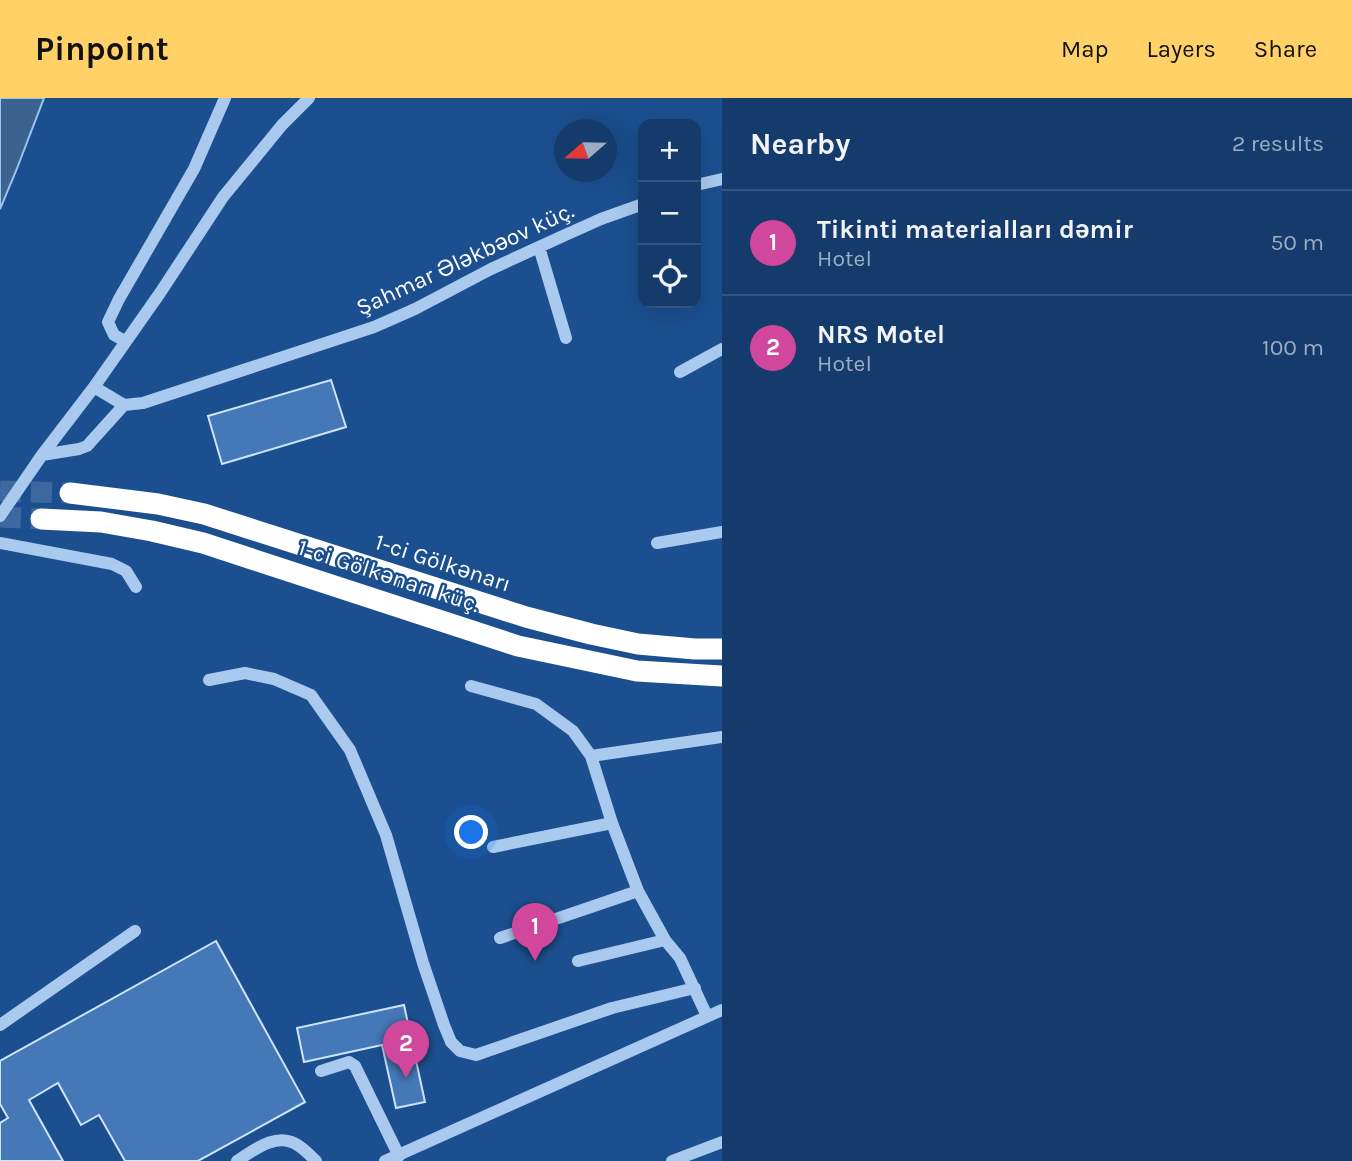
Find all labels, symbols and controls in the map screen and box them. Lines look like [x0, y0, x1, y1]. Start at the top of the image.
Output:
text: Pinpoint [35, 30, 169, 68]
text: Map [1061, 35, 1109, 63]
text: Layers [1147, 35, 1216, 63]
text: Share [1254, 35, 1317, 63]
north arrow [554, 119, 617, 182]
map controls [638, 119, 701, 308]
button: + [638, 119, 701, 182]
text: Nearby [750, 126, 850, 162]
text: 2 results [1232, 130, 1324, 157]
button: − [638, 182, 701, 245]
street label: Şahmar Ələkbəov küç. [352, 197, 578, 321]
text: Tikinti materialları dəmir [817, 214, 1133, 245]
text: 1 [769, 229, 777, 256]
text: 50 m [1270, 229, 1324, 256]
button: locate [638, 245, 701, 308]
text: Hotel [817, 245, 872, 272]
text: NRS Motel [817, 319, 945, 350]
text: 2 [766, 334, 780, 361]
text: 100 m [1262, 334, 1324, 361]
text: Hotel [817, 350, 872, 377]
street label: 1-ci Gölkənarı [372, 528, 514, 598]
street label: 1-ci Gölkənarı küç. [295, 534, 483, 618]
your location [454, 815, 488, 849]
pin: 1 [512, 903, 558, 961]
pin: 2 [383, 1020, 429, 1078]

